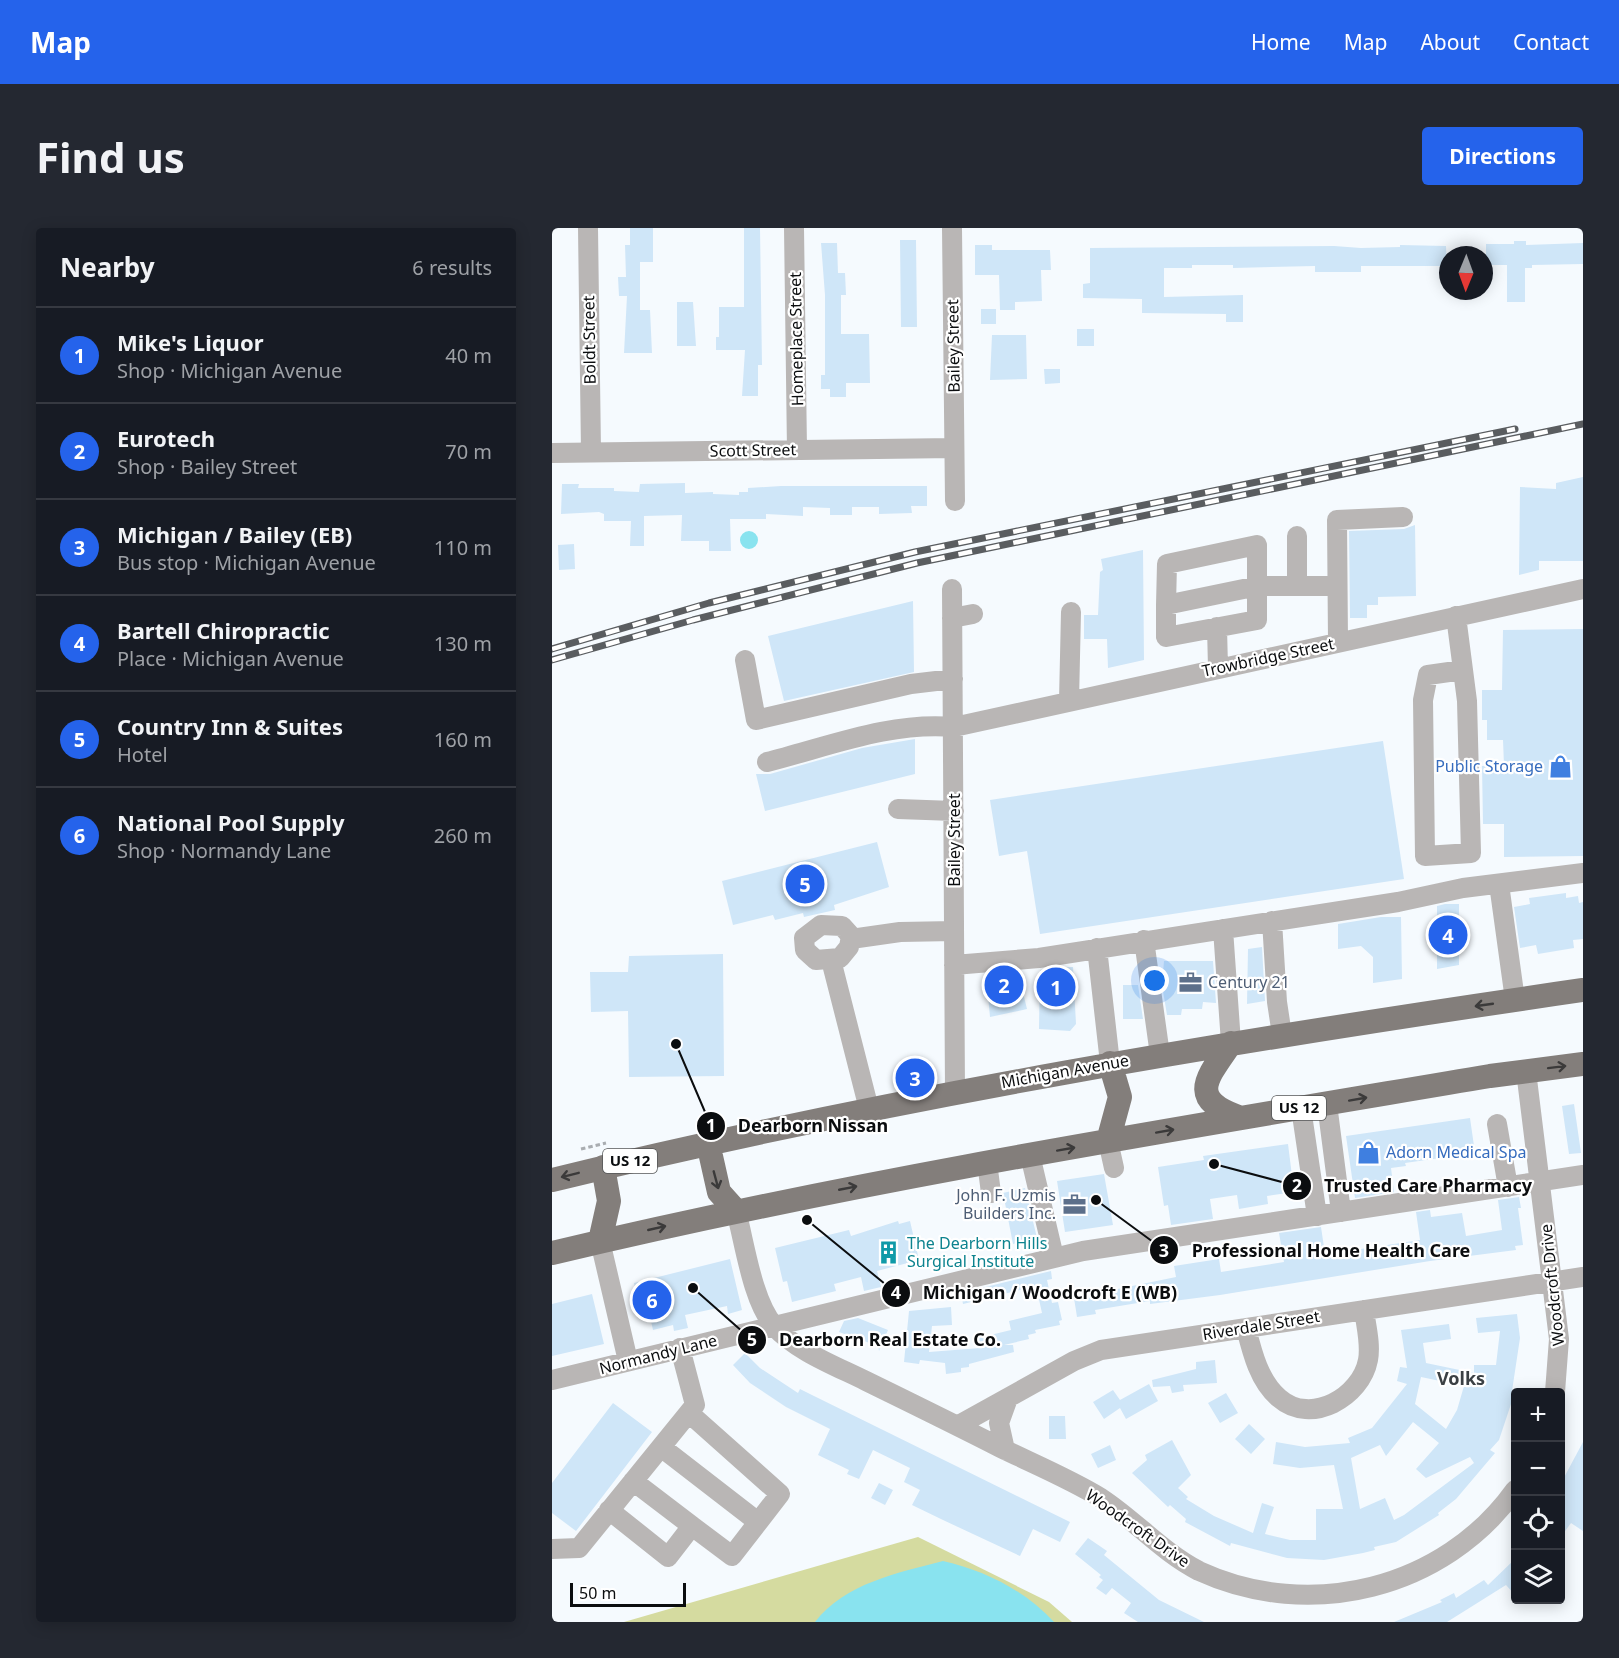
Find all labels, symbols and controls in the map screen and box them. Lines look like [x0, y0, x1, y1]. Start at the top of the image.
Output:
text: Map [30, 23, 91, 61]
text: Home [1251, 28, 1311, 56]
text: Map [1344, 28, 1387, 56]
text: About [1420, 28, 1480, 56]
text: Contact [1513, 28, 1589, 56]
button: Directions [1422, 127, 1583, 185]
text: Find us [36, 128, 185, 185]
north arrow [1439, 246, 1493, 300]
text: Nearby [60, 249, 155, 285]
text: 6 results [412, 254, 492, 281]
street label: Homeplace Street [784, 272, 808, 406]
street label: Boldt Street [577, 295, 601, 385]
street label: Bailey Street [941, 299, 965, 393]
text: Mike's Liquor [117, 327, 264, 357]
text: 1 [74, 342, 85, 369]
text: 40 m [445, 342, 492, 369]
text: Shop · Michigan Avenue [117, 357, 342, 384]
text: Eurotech [117, 423, 215, 453]
text: 2 [74, 438, 85, 465]
text: 70 m [445, 438, 492, 465]
street label: Scott Street [710, 438, 797, 462]
text: Shop · Bailey Street [117, 453, 297, 480]
text: Michigan / Bailey (EB) [117, 519, 352, 549]
text: 3 [74, 534, 85, 561]
text: 110 m [434, 534, 492, 561]
text: Bus stop · Michigan Avenue [117, 549, 376, 576]
text: Bartell Chiropractic [117, 615, 330, 645]
text: 4 [74, 630, 85, 657]
text: 130 m [434, 630, 492, 657]
street label: Trowbridge Street [1200, 632, 1336, 682]
text: Place · Michigan Avenue [117, 645, 344, 672]
text: Country Inn & Suites [117, 711, 343, 741]
text: 5 [74, 726, 85, 753]
text: 160 m [434, 726, 492, 753]
text: Hotel [117, 741, 168, 768]
shop icon: Public Storage [1548, 753, 1574, 779]
place label: Public Storage [1435, 755, 1543, 777]
street label: Bailey Street [943, 793, 965, 887]
text: National Pool Supply [117, 807, 344, 837]
text: 6 [74, 822, 85, 849]
text: 260 m [434, 822, 492, 849]
text: Shop · Normandy Lane [117, 837, 331, 864]
pin: 5 [786, 862, 824, 906]
pin: 4 [1428, 912, 1468, 958]
pin: 2 [984, 962, 1024, 1008]
pin: 1 [1036, 964, 1076, 1010]
your location [1140, 966, 1169, 995]
office icon: Century 21 [1177, 969, 1203, 995]
place label: Century 21 [1208, 971, 1290, 993]
one-way arrow [1474, 999, 1494, 1010]
street label: Michigan Avenue [999, 1049, 1131, 1093]
pin: 3 [896, 1056, 934, 1100]
one-way arrow [1547, 1061, 1567, 1072]
one-way arrow [1347, 1093, 1367, 1104]
road number: US 12 [1272, 1096, 1326, 1120]
callout: Dearborn Nissan [696, 1108, 900, 1144]
text: 1 [706, 1113, 716, 1137]
text: Dearborn Nissan [738, 1113, 888, 1137]
one-way arrow [1155, 1125, 1175, 1136]
shop icon: Adorn Medical Spa [1355, 1139, 1381, 1165]
place label: Adorn Medical Spa [1386, 1141, 1526, 1163]
one-way arrow [1055, 1143, 1075, 1154]
road number: US 12 [603, 1149, 657, 1173]
callout: Trusted Care Pharmacy [1282, 1168, 1544, 1204]
one-way arrow [560, 1170, 579, 1182]
one-way arrow [711, 1170, 722, 1189]
text: 2 [1292, 1173, 1302, 1197]
text: Trusted Care Pharmacy [1324, 1173, 1533, 1197]
one-way arrow [837, 1182, 857, 1193]
place label: John F. Uzmis Builders Inc. [954, 1184, 1056, 1224]
office icon: John F. Uzmis Builders Inc. [1061, 1191, 1087, 1217]
one-way arrow [647, 1222, 666, 1233]
street label: Woodcroft Drive [1535, 1223, 1569, 1347]
place label: The Dearborn Hills Surgical Institute [907, 1232, 1047, 1272]
callout: Professional Home Health Care [1149, 1232, 1482, 1268]
text: 3 [1159, 1238, 1169, 1262]
text: Professional Home Health Care [1192, 1238, 1470, 1262]
building icon: The Dearborn Hills Surgical Institute [876, 1239, 902, 1265]
callout: Michigan / Woodcroft E (WB) [881, 1275, 1189, 1311]
pin: 6 [632, 1278, 672, 1322]
text: 4 [891, 1280, 901, 1304]
text: Michigan / Woodcroft E (WB) [923, 1280, 1177, 1304]
street label: Riverdale Street [1201, 1305, 1321, 1345]
callout: Dearborn Real Estate Co. [737, 1322, 1013, 1358]
text: 5 [747, 1327, 757, 1351]
text: Dearborn Real Estate Co. [779, 1327, 1001, 1351]
street label: Normandy Lane [597, 1329, 719, 1379]
district label: Volks [1437, 1366, 1485, 1390]
map controls [1511, 1388, 1565, 1604]
button: + [1511, 1388, 1565, 1442]
button: − [1511, 1442, 1565, 1496]
street label: Woodcroft Drive [1082, 1484, 1194, 1572]
button: locate [1511, 1496, 1565, 1550]
button: layers [1511, 1550, 1565, 1604]
scale bar [570, 1580, 686, 1608]
text: 50 m [579, 1582, 616, 1604]

